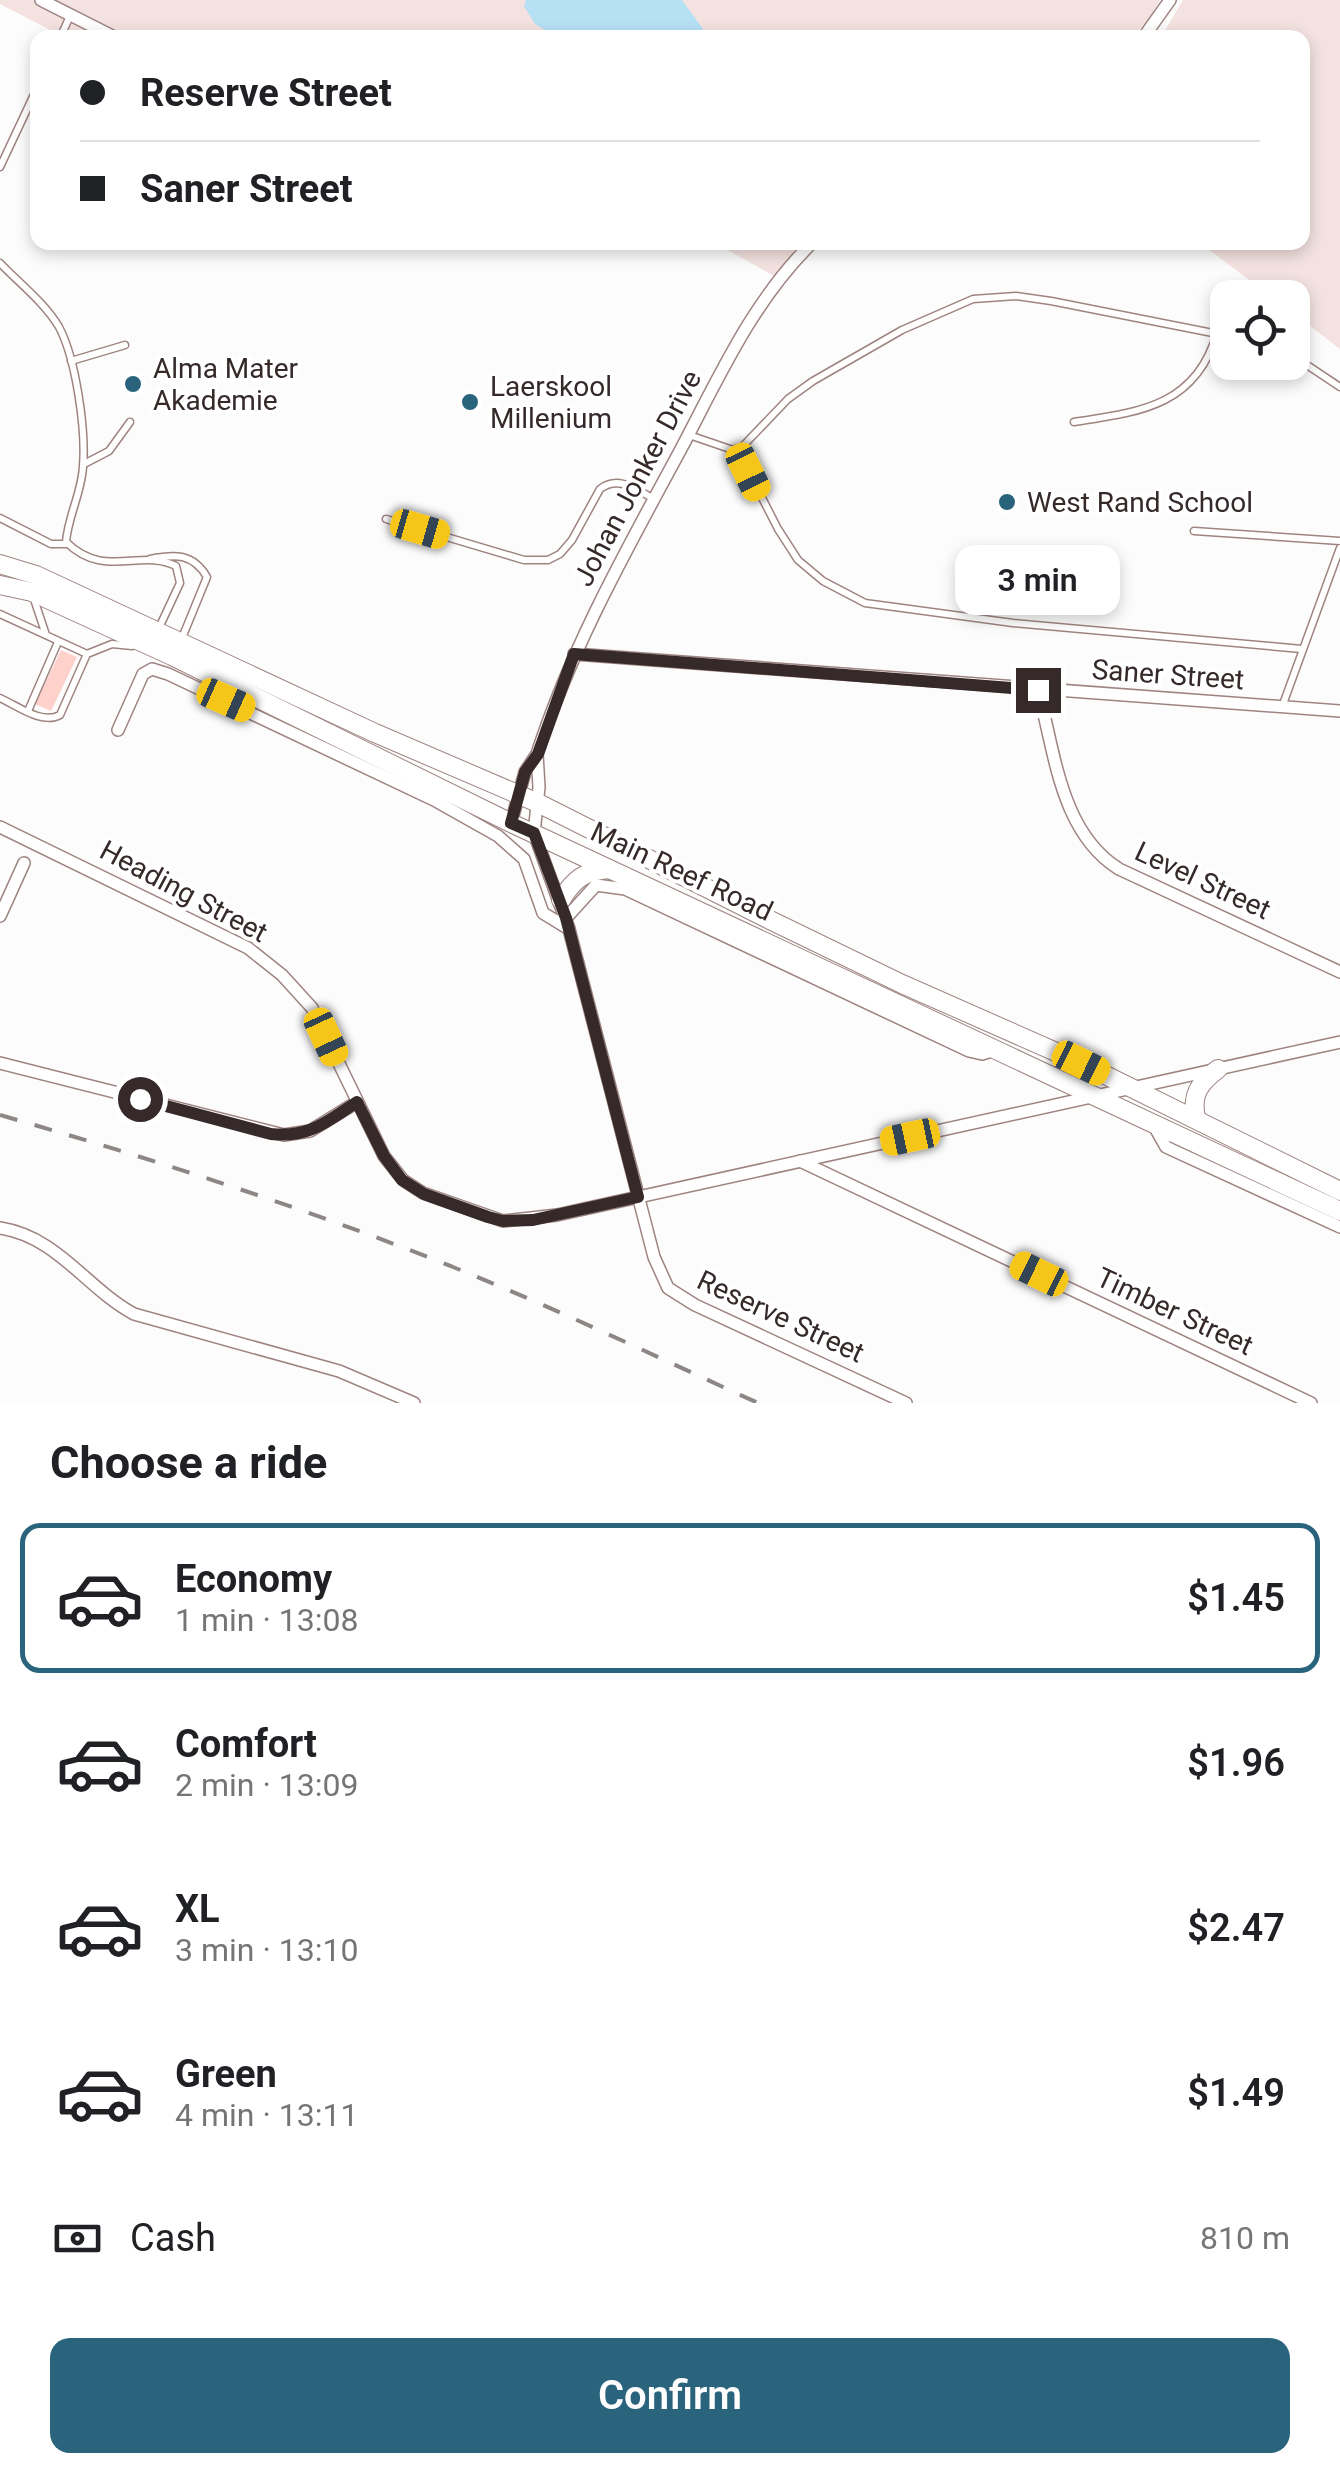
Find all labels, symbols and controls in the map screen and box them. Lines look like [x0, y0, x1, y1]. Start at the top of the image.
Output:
text: Reserve Street [140, 71, 392, 115]
text: Saner Street [140, 167, 353, 211]
map controls [1210, 280, 1310, 380]
button: locate [1210, 280, 1310, 380]
place label: Alma Mater Akademie [153, 352, 298, 417]
street label: Johan Jonker Drive [567, 365, 708, 592]
place label: Laerskool Millenium [490, 370, 612, 435]
marker: Alma Mater Akademie [122, 373, 144, 395]
marker: Laerskool Millenium [459, 391, 481, 413]
car [721, 438, 775, 506]
place label: West Rand School [1027, 486, 1253, 519]
marker: West Rand School [996, 491, 1018, 513]
car [387, 506, 453, 552]
callout: 3 min [956, 545, 1120, 615]
text: 3 min [997, 561, 1078, 599]
street label: Saner Street [1091, 653, 1245, 696]
route end [1016, 668, 1061, 713]
car [192, 674, 260, 726]
street label: Main Reef Road [586, 815, 778, 928]
street label: Heading Street [94, 834, 273, 949]
street label: Level Street [1130, 835, 1276, 926]
car [300, 1003, 352, 1071]
car [1047, 1036, 1115, 1090]
route start [118, 1077, 163, 1122]
car [878, 1116, 942, 1158]
car [1005, 1247, 1073, 1301]
street label: Timber Street [1091, 1261, 1258, 1362]
street label: Reserve Street [692, 1263, 869, 1369]
text: Choose a ride [50, 1436, 327, 1489]
icon: car [55, 1553, 145, 1643]
text: Economy [175, 1557, 332, 1601]
text: $1.45 [1187, 1576, 1285, 1620]
text: 1 min · 13:08 [175, 1601, 358, 1639]
icon: car [55, 1718, 145, 1808]
text: Comfort [175, 1722, 317, 1766]
text: $1.96 [1187, 1741, 1285, 1785]
text: 2 min · 13:09 [175, 1766, 358, 1804]
icon: car [55, 1883, 145, 1973]
text: XL [175, 1887, 220, 1931]
text: $2.47 [1187, 1906, 1285, 1950]
text: 3 min · 13:10 [175, 1931, 358, 1969]
icon: car [55, 2048, 145, 2138]
text: Green [175, 2052, 277, 2096]
text: $1.49 [1187, 2071, 1285, 2115]
text: 4 min · 13:11 [175, 2096, 358, 2134]
icon: cash [50, 2211, 105, 2266]
text: Cash [130, 2216, 216, 2260]
text: 810 m [1200, 2219, 1290, 2257]
button: Confirm [50, 2338, 1290, 2453]

